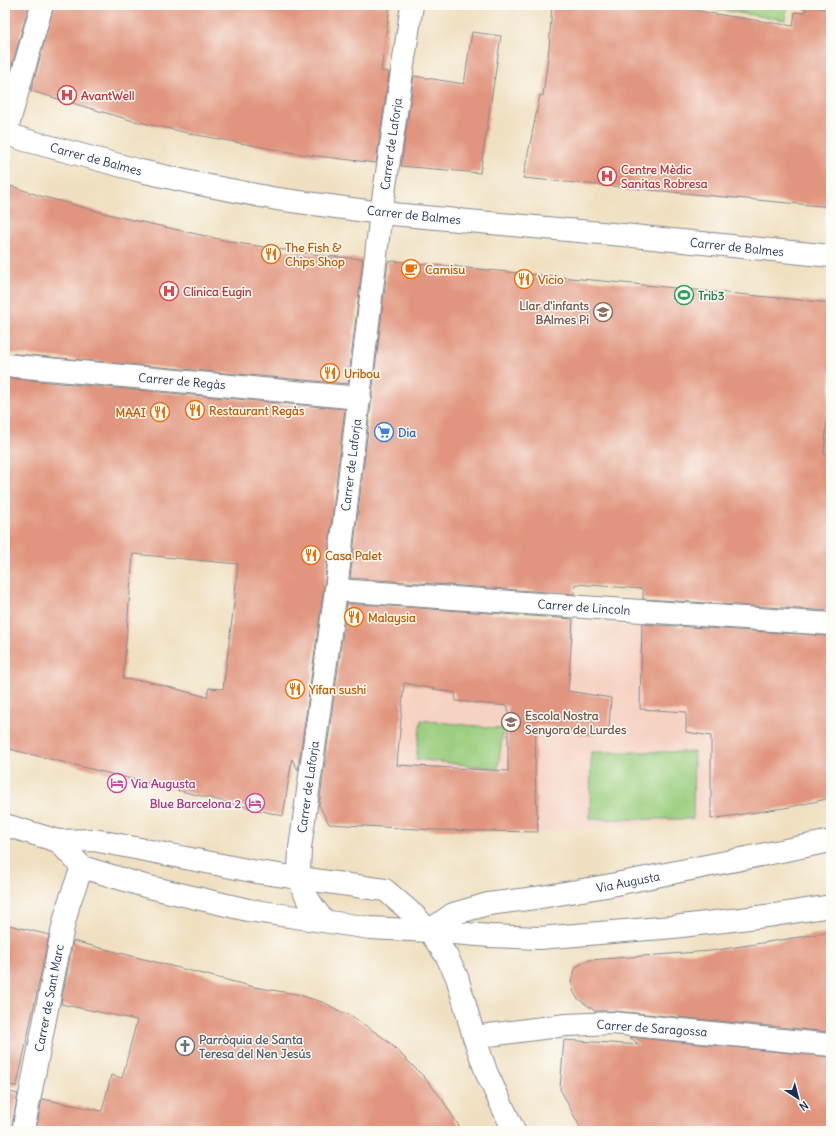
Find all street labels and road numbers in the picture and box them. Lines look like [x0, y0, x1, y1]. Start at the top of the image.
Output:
street label: Carrer de Laforja [377, 97, 405, 191]
street label: Carrer de Balmes [48, 140, 144, 178]
street label: Carrer de Balmes [366, 203, 462, 227]
street label: Carrer de Balmes [689, 235, 785, 259]
street label: Carrer de Regàs [138, 370, 226, 392]
street label: Carrer de Laforja [338, 418, 364, 512]
street label: Carrer de Lincoln [537, 596, 631, 618]
street label: Carrer de Laforja [294, 740, 322, 834]
street label: Via Augusta [595, 868, 661, 896]
street label: Carrer de Sant Marc [31, 943, 67, 1053]
street label: Carrer de Saragossa [596, 1017, 708, 1039]

